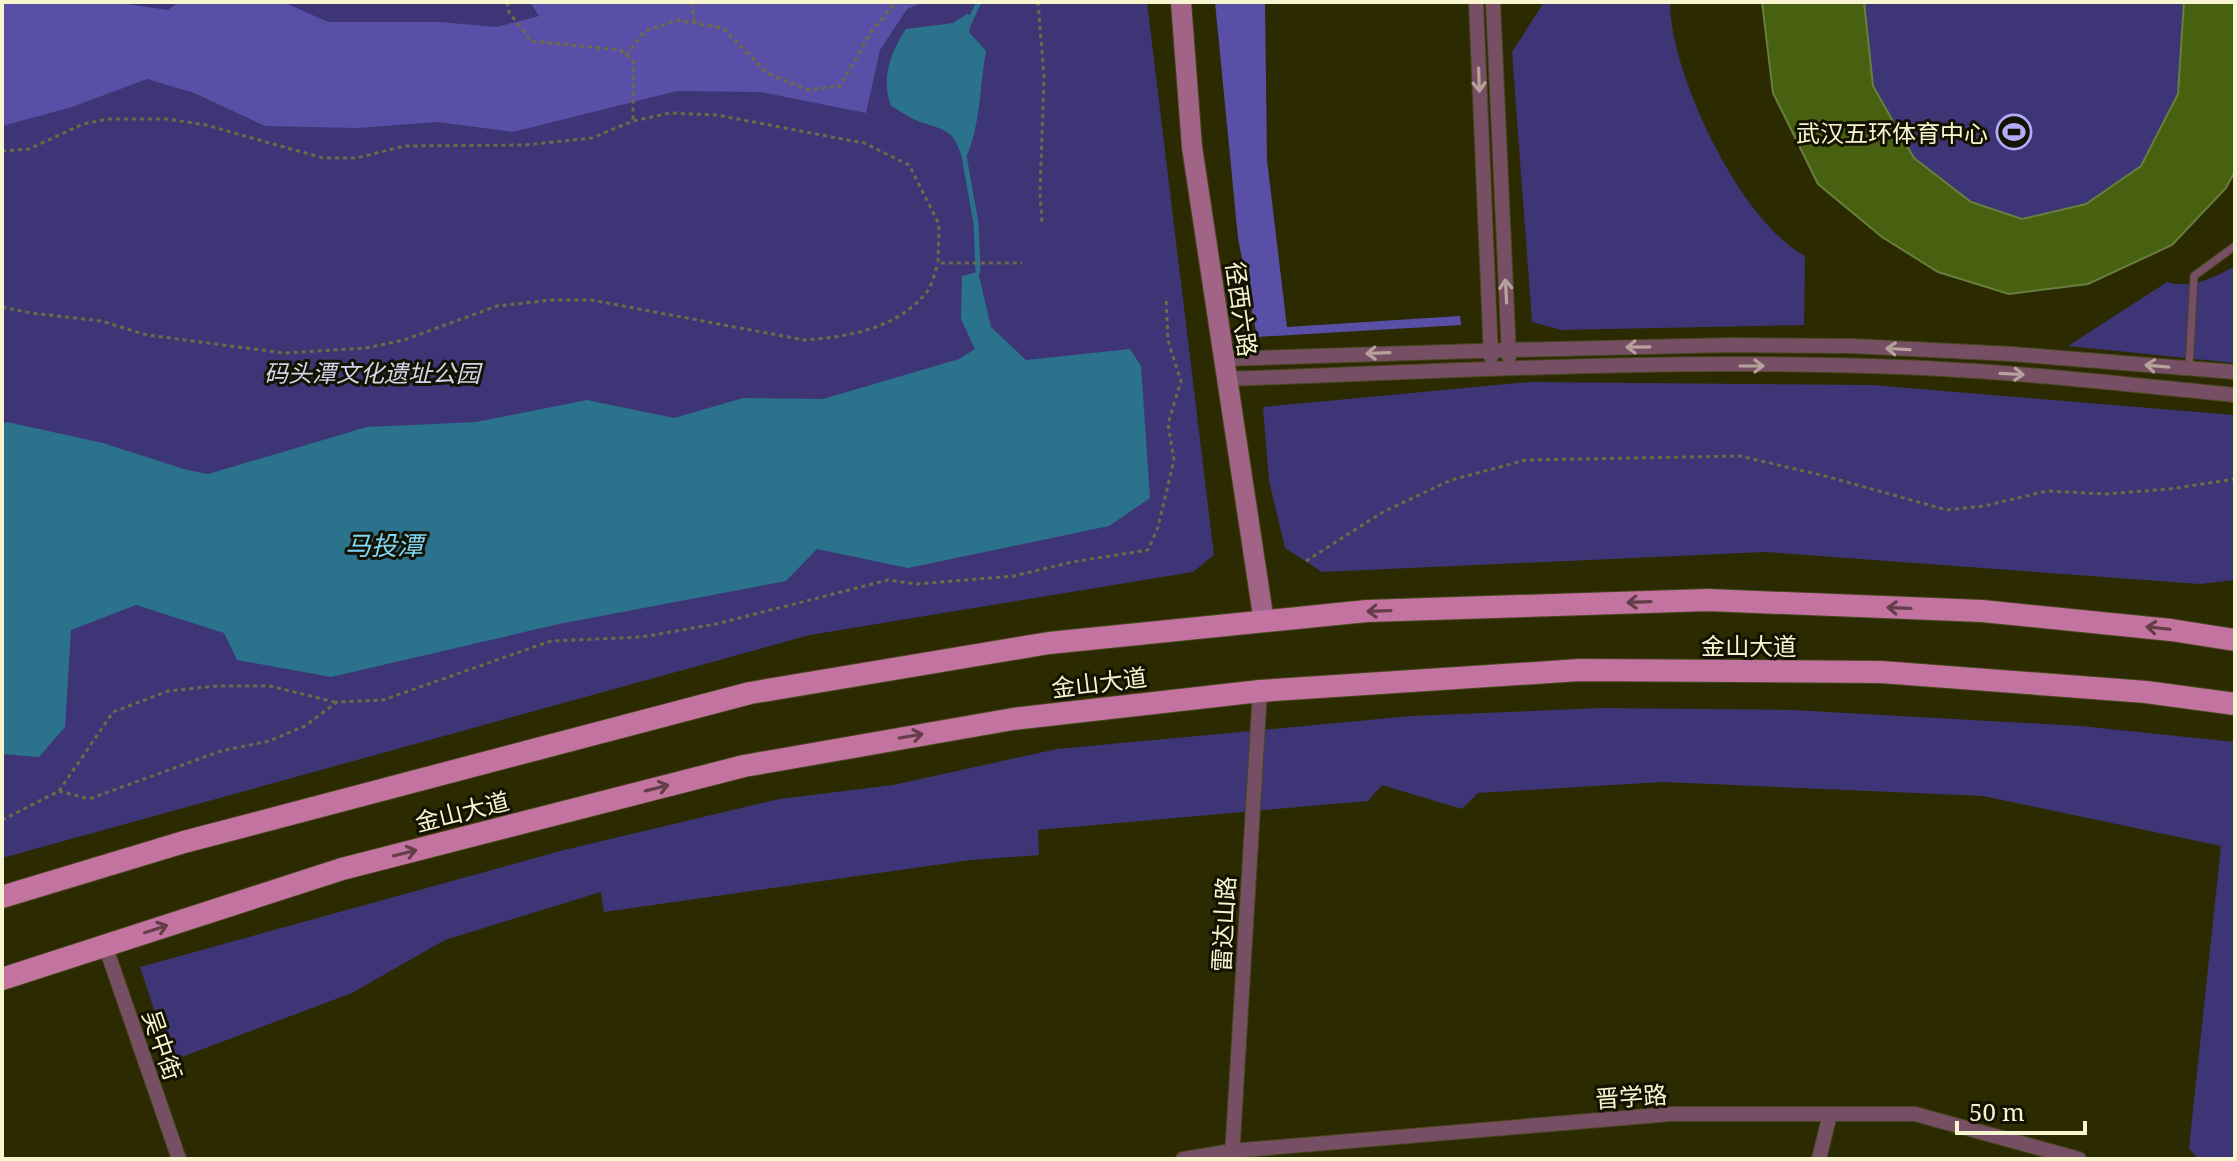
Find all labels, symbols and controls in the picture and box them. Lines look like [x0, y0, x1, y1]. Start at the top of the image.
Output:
one-way arrow [1471, 66, 1486, 93]
sports icon: 武汉五环体育中心 [1995, 113, 2033, 151]
place label: 武汉五环体育中心 [1796, 116, 1988, 149]
street label: 径西六路 [1219, 259, 1265, 359]
one-way arrow [1498, 278, 1513, 305]
one-way arrow [1625, 340, 1652, 355]
one-way arrow [1885, 341, 1912, 356]
one-way arrow [1365, 346, 1392, 361]
park label: 码头潭文化遗址公园 [264, 356, 483, 389]
one-way arrow [1738, 358, 1765, 374]
one-way arrow [2144, 358, 2171, 373]
one-way arrow [1998, 366, 2025, 381]
water label: 马投潭 [345, 527, 427, 563]
one-way arrow [1626, 595, 1653, 610]
one-way arrow [1886, 600, 1913, 615]
one-way arrow [1366, 604, 1393, 619]
one-way arrow [2145, 621, 2172, 636]
street label: 金山大道 [1701, 629, 1797, 662]
street label: 金山大道 [1049, 660, 1149, 704]
one-way arrow [898, 728, 923, 743]
one-way arrow [643, 780, 669, 795]
street label: 金山大道 [411, 783, 513, 839]
one-way arrow [391, 844, 417, 859]
street label: 雷达山路 [1204, 875, 1242, 973]
one-way arrow [143, 921, 168, 935]
street label: 吴中街 [136, 1006, 190, 1084]
street label: 晋学路 [1594, 1077, 1668, 1115]
scale bar [1957, 1085, 2085, 1135]
text: 50 m [1969, 1095, 2025, 1128]

